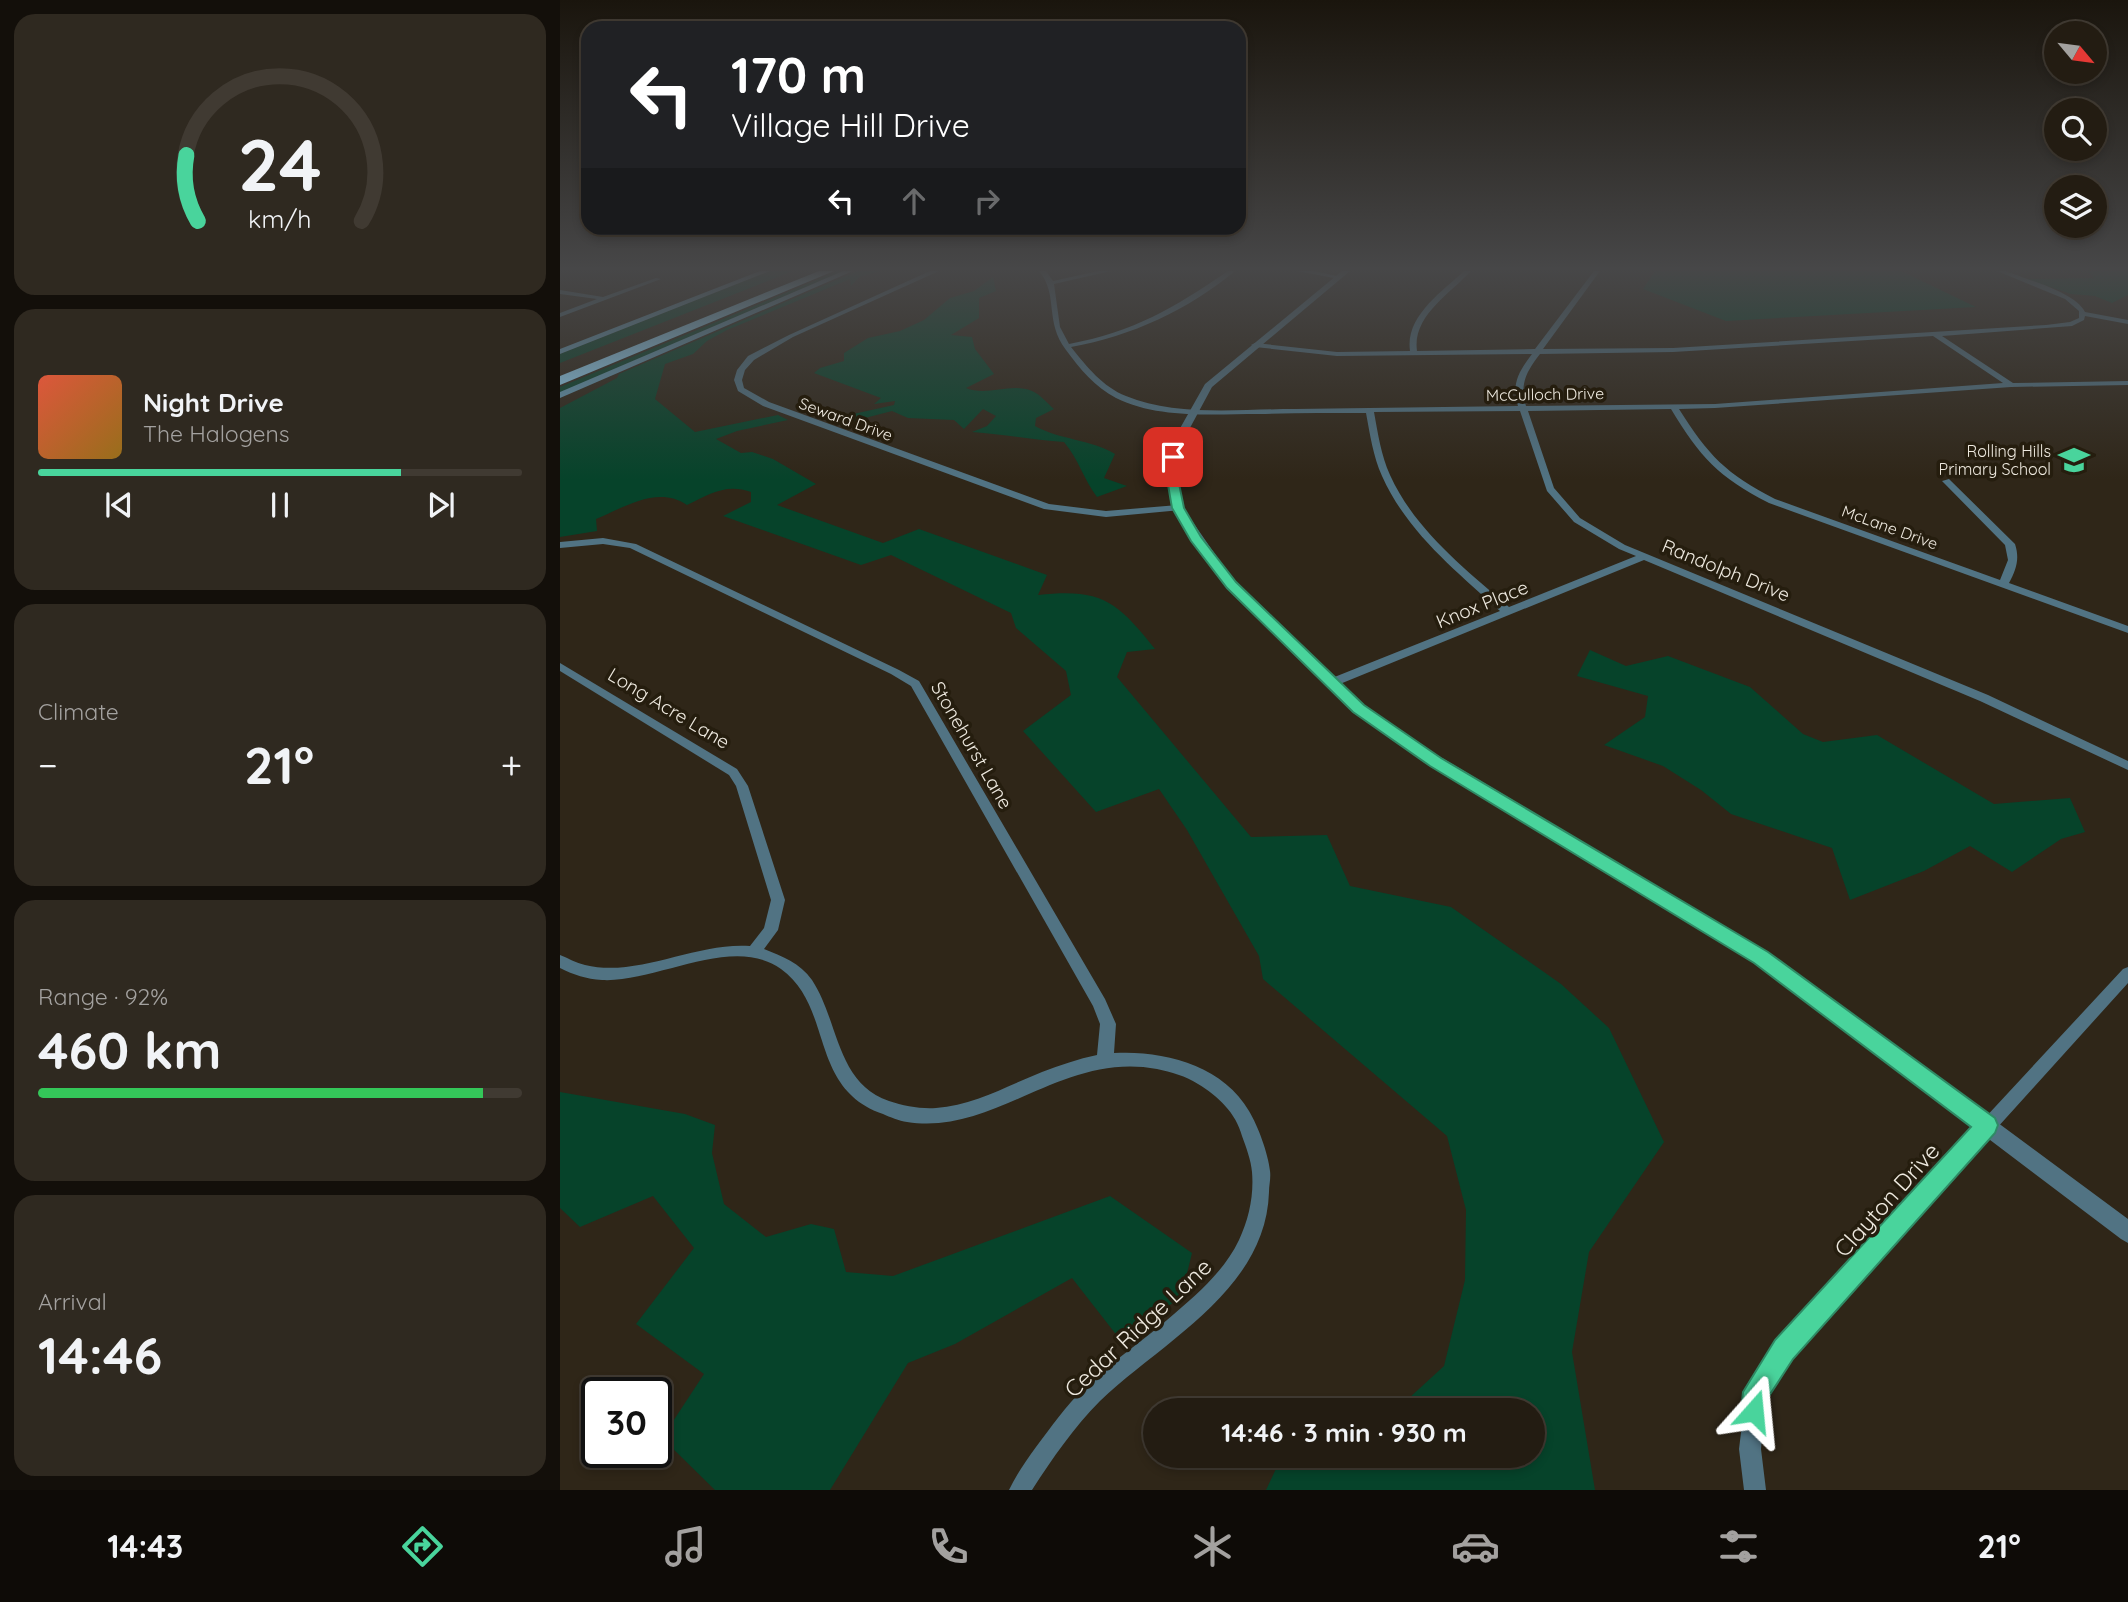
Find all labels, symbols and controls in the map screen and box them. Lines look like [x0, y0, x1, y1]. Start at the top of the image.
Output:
north arrow [2044, 21, 2107, 84]
map controls [2044, 21, 2107, 238]
text: 170 m [731, 44, 866, 105]
icon: left [616, 49, 707, 140]
button: search [2044, 98, 2107, 161]
text: Village Hill Drive [731, 105, 970, 145]
text: 24 [238, 118, 322, 209]
button: layers [2044, 175, 2107, 238]
icon: left [822, 182, 860, 220]
icon: ahead [895, 182, 933, 220]
icon: right [968, 182, 1006, 220]
text: km/h [248, 202, 312, 233]
street label: McCulloch Drive [1486, 383, 1604, 405]
text: Night Drive [143, 386, 284, 419]
street label: Seward Drive [796, 393, 896, 445]
text: The Halogens [143, 419, 290, 448]
pin [1143, 427, 1203, 487]
icon: arrive [1154, 438, 1192, 476]
place label: Rolling Hills Primary School [1939, 441, 2051, 479]
school or university icon: Rolling Hills Primary School [2057, 443, 2091, 477]
icon: previous [100, 486, 138, 524]
icon: pause [261, 486, 299, 524]
icon: next [422, 486, 460, 524]
street label: McLane Drive [1839, 500, 1941, 554]
street label: Randolph Drive [1659, 533, 1793, 607]
street label: Knox Place [1432, 575, 1532, 633]
street label: Long Acre Lane [604, 662, 734, 754]
street label: Stonehurst Lane [926, 677, 1018, 813]
text: Climate [38, 697, 119, 726]
text: 21° [244, 732, 314, 797]
text: − [38, 741, 58, 789]
text: + [501, 741, 522, 789]
text: Range · 92% [38, 982, 168, 1011]
text: 460 km [38, 1017, 221, 1082]
street label: Clayton Drive [1828, 1137, 1946, 1263]
street label: Cedar Ridge Lane [1058, 1252, 1217, 1403]
text: Arrival [38, 1287, 107, 1316]
text: 14:46 [38, 1322, 162, 1387]
position arrow [1717, 1374, 1791, 1448]
speed limit sign: 30 [581, 1377, 672, 1468]
text: 14:46 · 3 min · 930 m [1221, 1416, 1467, 1449]
icon: directions [398, 1522, 447, 1571]
icon: music [661, 1522, 710, 1571]
icon: phone [924, 1522, 973, 1571]
icon: climate [1188, 1522, 1237, 1571]
icon: car [1451, 1522, 1500, 1571]
icon: filters [1714, 1522, 1763, 1571]
text: 14:43 [107, 1526, 183, 1566]
text: 21° [1978, 1526, 2021, 1566]

